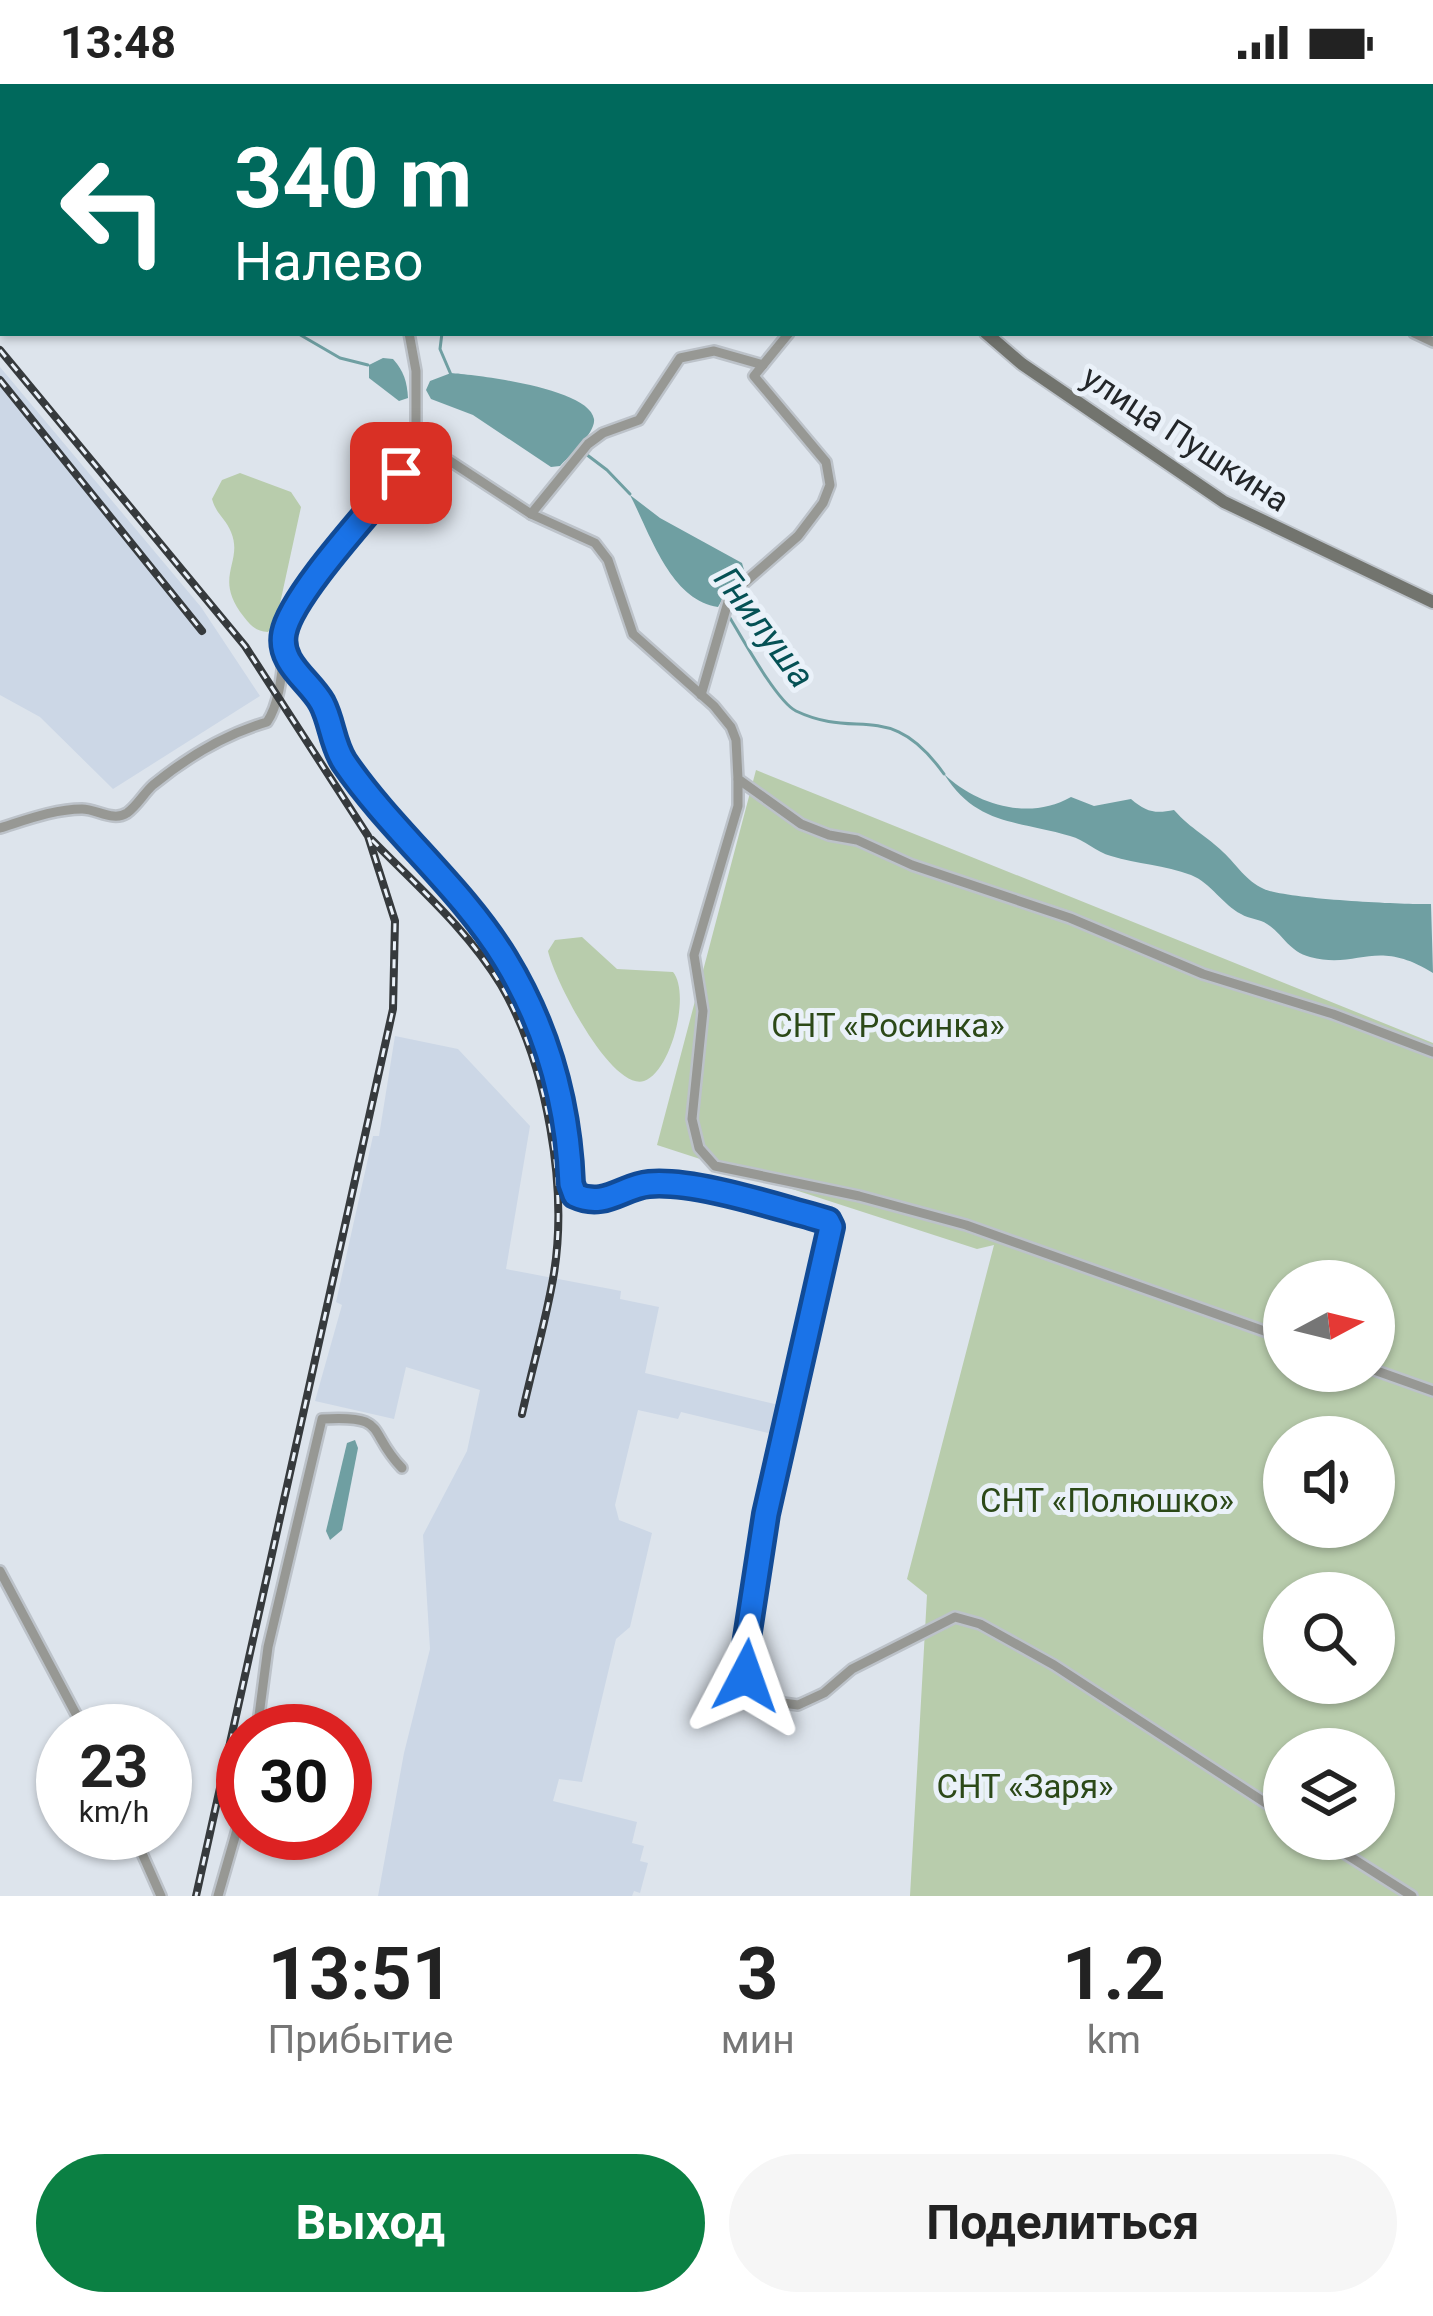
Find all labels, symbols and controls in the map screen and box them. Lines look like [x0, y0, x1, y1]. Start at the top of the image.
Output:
text: 13:48 [60, 16, 176, 69]
text: 340 m [234, 129, 472, 228]
icon: left [36, 132, 192, 288]
text: Налево [234, 230, 423, 293]
street label: улица Пушкина [1075, 357, 1296, 520]
pin [350, 422, 452, 524]
icon: arrive [368, 440, 434, 506]
water label: Гнилуша [705, 559, 823, 696]
park label: СНТ «Росинка» [771, 1006, 1005, 1045]
north arrow [1263, 1260, 1395, 1392]
map controls [1263, 1260, 1395, 1860]
button: sound [1263, 1416, 1395, 1548]
park label: СНТ «Полюшко» [980, 1481, 1234, 1520]
button: search [1263, 1572, 1395, 1704]
position arrow [683, 1613, 809, 1739]
speed limit sign: 30 [216, 1704, 372, 1860]
button: layers [1263, 1728, 1395, 1860]
text: 23 [80, 1731, 148, 1802]
park label: СНТ «Заря» [937, 1767, 1113, 1806]
text: km/h [79, 1794, 149, 1829]
text: 13:51 [268, 1932, 453, 2017]
text: 3 [737, 1932, 778, 2017]
text: 1.2 [1062, 1932, 1166, 2017]
text: Прибытие [267, 2017, 453, 2063]
text: мин [721, 2017, 795, 2063]
text: km [1087, 2017, 1141, 2063]
button: Выход [36, 2154, 705, 2292]
button: Поделиться [729, 2154, 1397, 2292]

